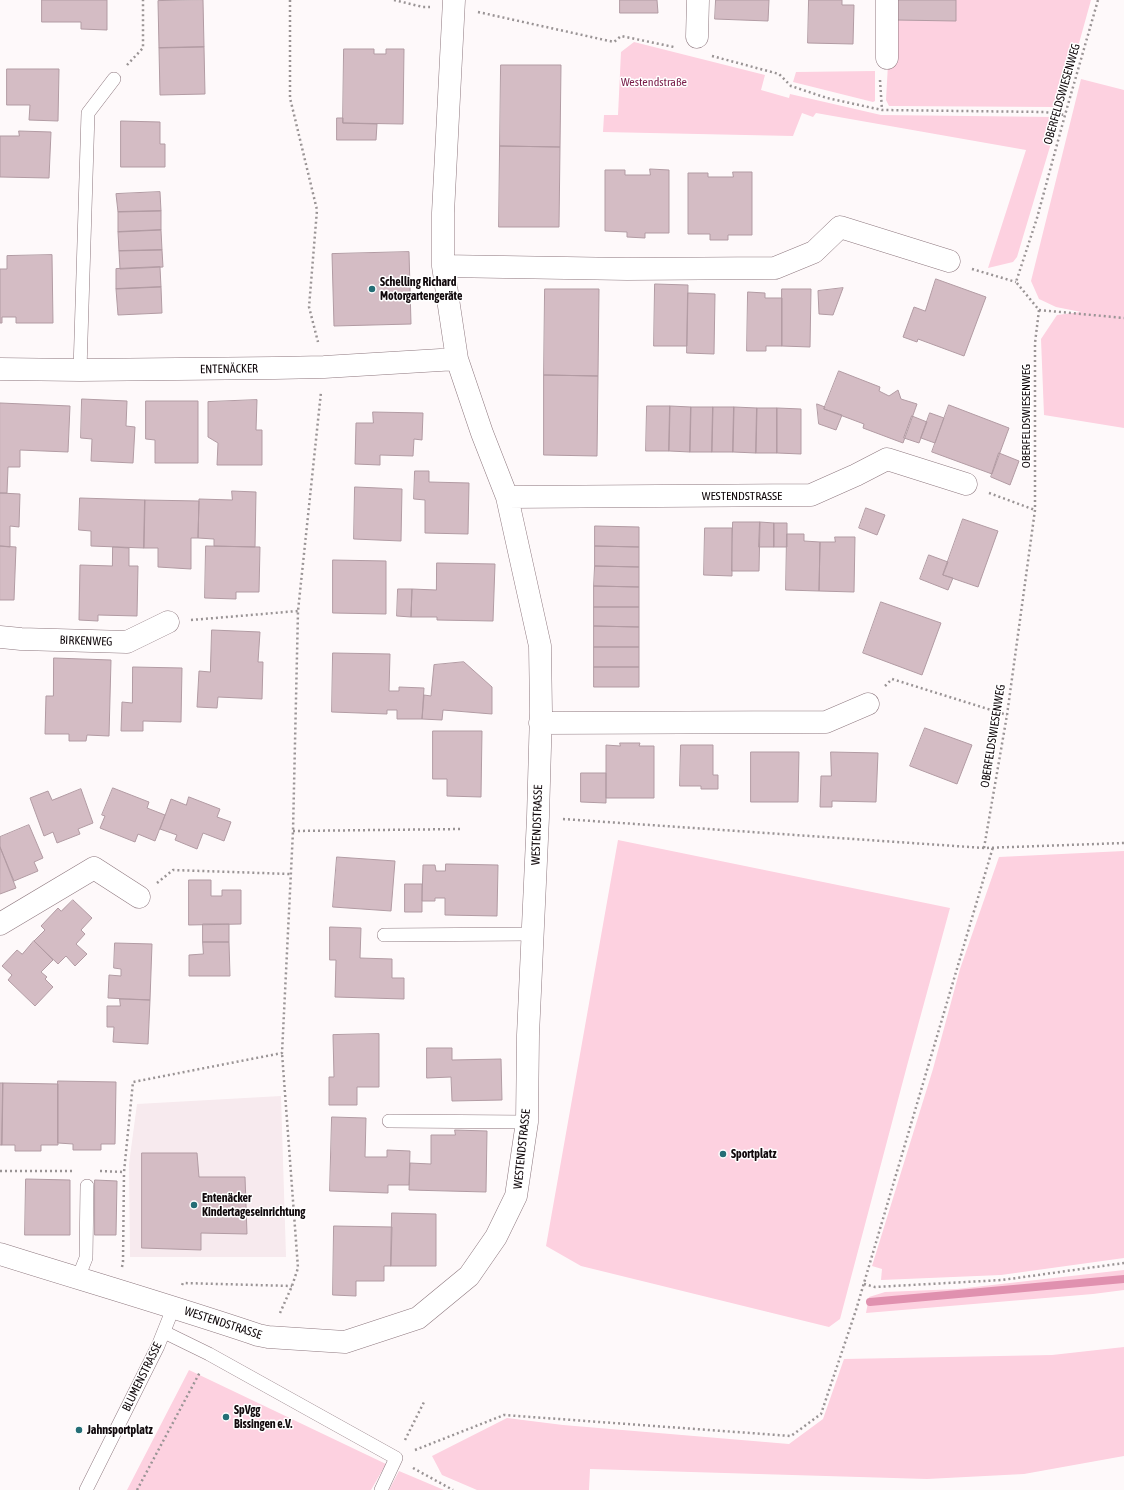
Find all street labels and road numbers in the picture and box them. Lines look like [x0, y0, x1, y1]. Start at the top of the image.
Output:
street label: OBERFELDSWIESENWEG [1041, 42, 1083, 146]
street label: ENTENÄCKER [200, 361, 258, 377]
street label: OBERFELDSWIESENWEG [1019, 364, 1033, 468]
street label: WESTENDSTRASSE [702, 489, 782, 503]
street label: BIRKENWEG [59, 633, 113, 649]
street label: OBERFELDSWIESENWEG [978, 683, 1008, 789]
street label: WESTENDSTRASSE [528, 785, 546, 865]
street label: WESTENDSTRASSE [511, 1108, 533, 1190]
street label: WESTENDSTRASSE [183, 1304, 263, 1342]
street label: BLUMENSTRASSE [119, 1340, 165, 1414]

